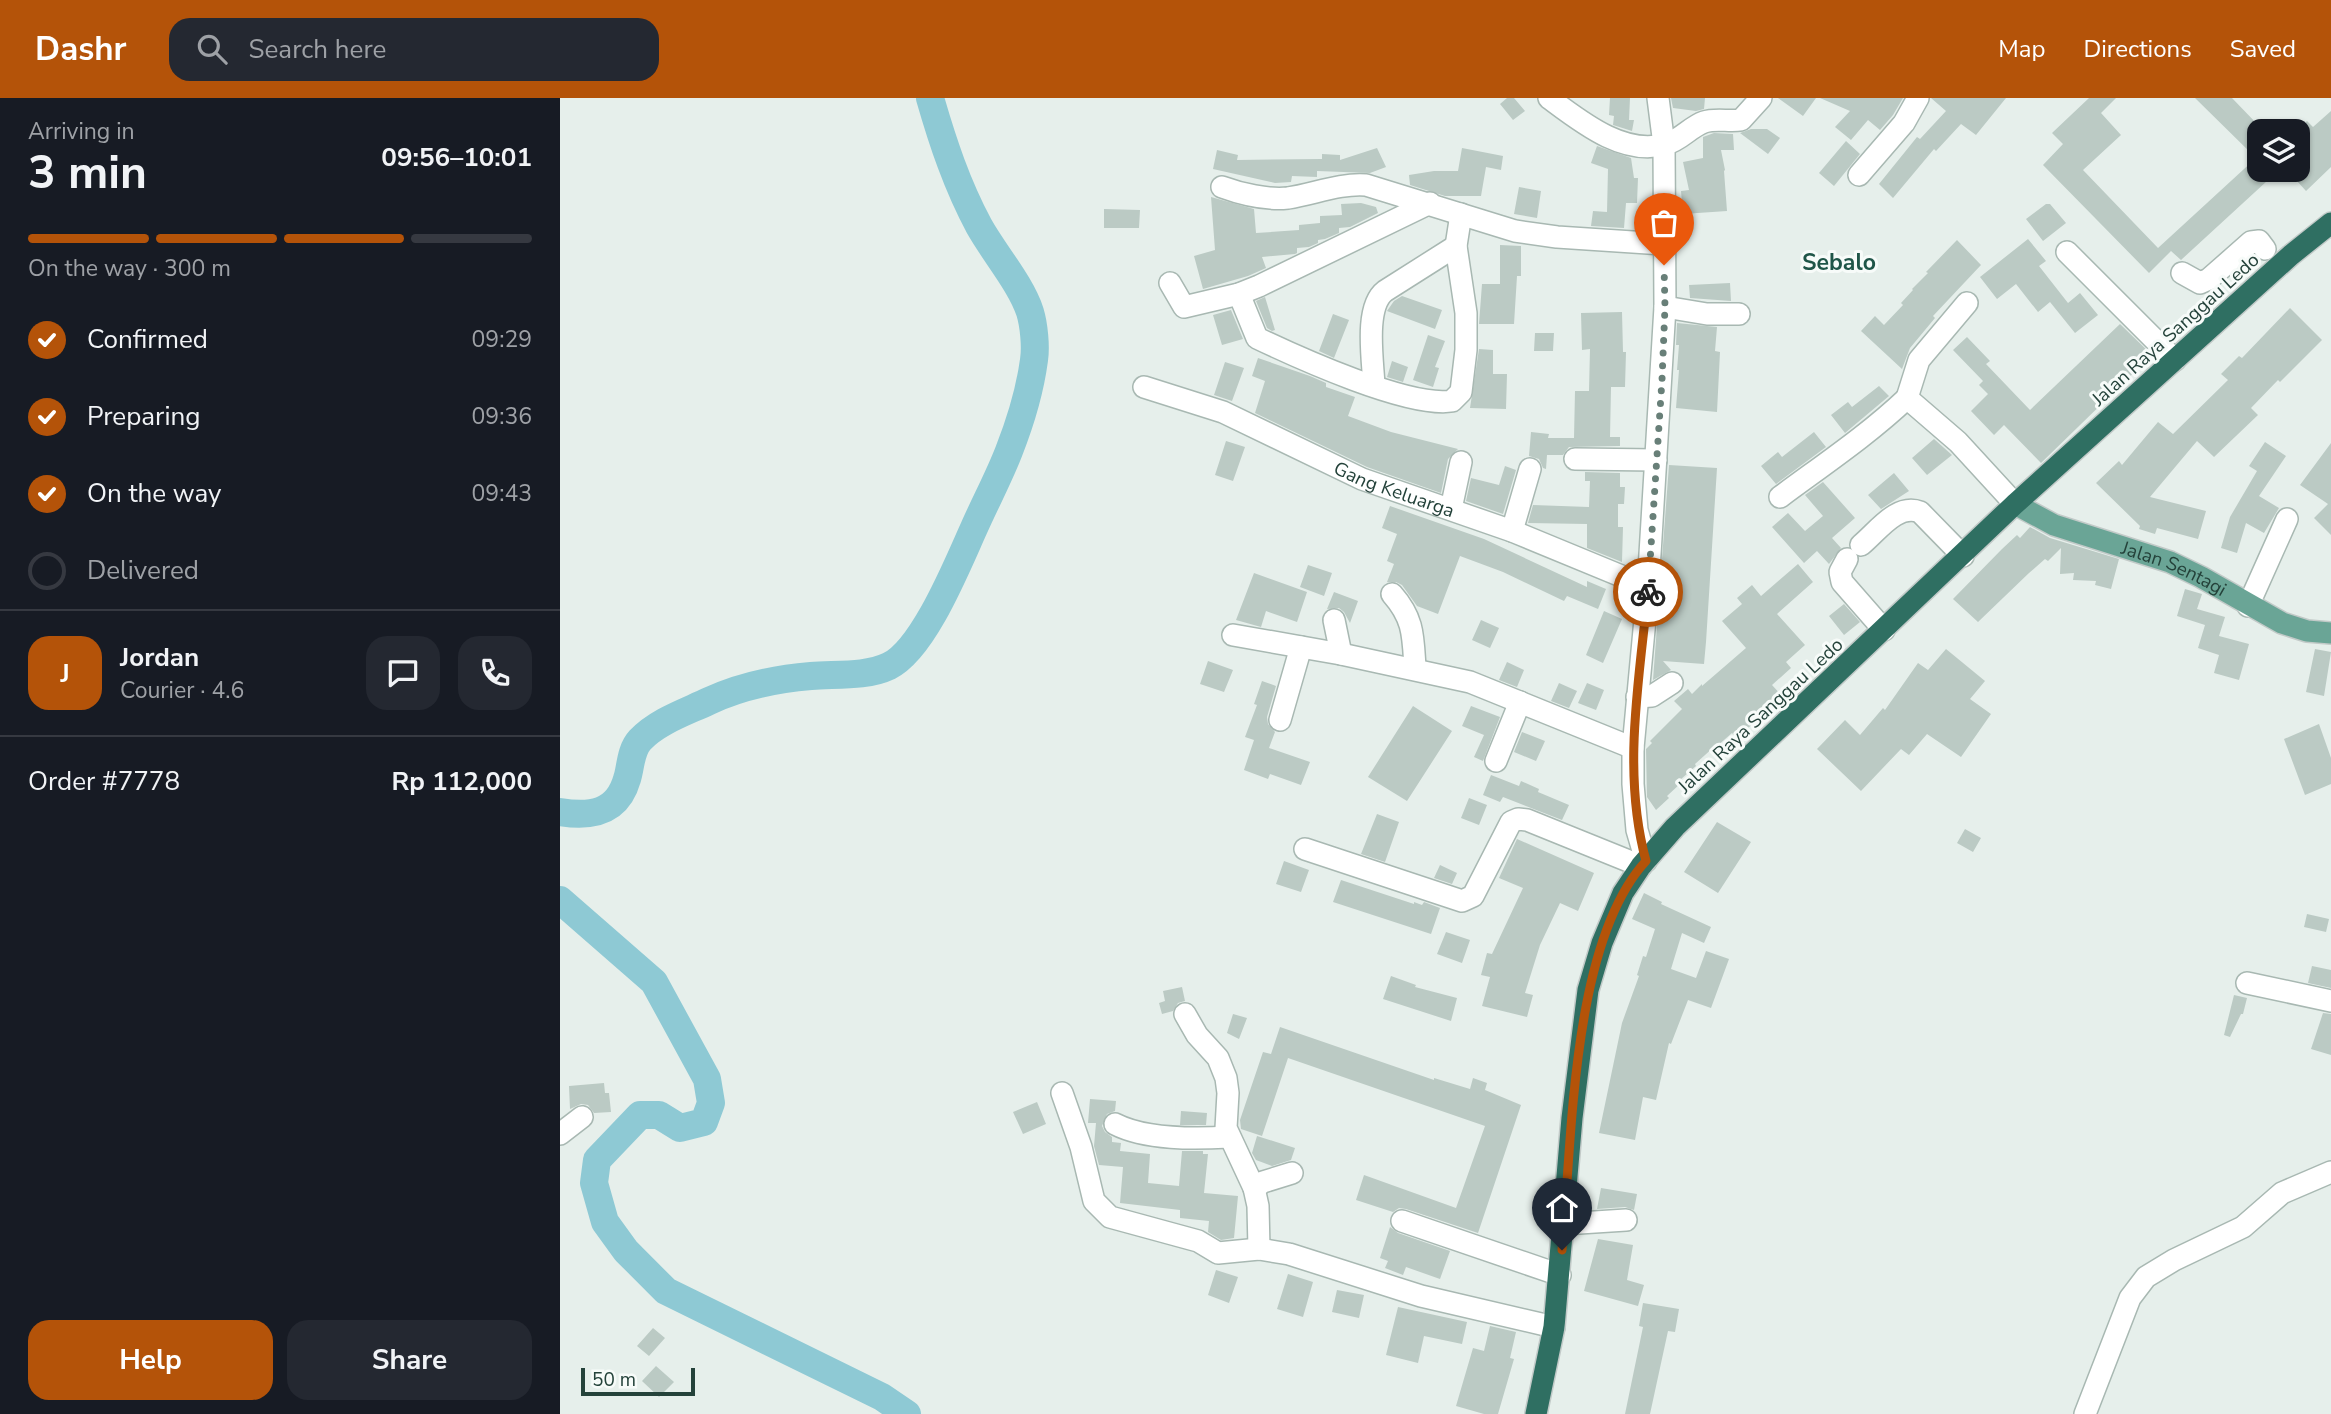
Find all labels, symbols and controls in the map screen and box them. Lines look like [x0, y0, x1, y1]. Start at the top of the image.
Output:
search box [169, 18, 659, 81]
text: Dashr [35, 27, 127, 72]
icon: search [193, 30, 231, 68]
text: Search here [249, 32, 386, 67]
text: Map [1998, 33, 2045, 65]
text: Directions [2083, 33, 2192, 65]
text: Saved [2230, 33, 2296, 65]
text: Arriving in [28, 116, 135, 147]
map controls [2247, 119, 2310, 182]
button: layers [2247, 119, 2310, 182]
text: 09:56–10:01 [381, 140, 532, 175]
text: 3 min [28, 141, 147, 204]
pin [1634, 193, 1694, 265]
icon: bag [1645, 204, 1683, 242]
district label: Sebalo [1802, 247, 1876, 278]
street label: Jalan Raya Sanggau Ledo [2086, 247, 2265, 413]
text: On the way · 300 m [28, 253, 231, 284]
icon: check [28, 321, 66, 359]
text: Confirmed [87, 322, 208, 357]
text: 09:29 [472, 324, 532, 355]
icon: check [28, 398, 66, 436]
text: Preparing [87, 399, 200, 434]
text: 09:36 [472, 401, 532, 432]
street label: Gang Keluarga [1329, 455, 1458, 524]
icon: check [28, 475, 66, 513]
text: On the way [87, 476, 221, 511]
text: 09:43 [472, 478, 532, 509]
street label: Jalan Sentagi [2117, 535, 2231, 603]
text: Delivered [87, 553, 199, 588]
courier [1613, 557, 1683, 627]
icon: bike [1629, 573, 1667, 611]
street label: Jalan Raya Sanggau Ledo [1672, 632, 1849, 800]
button: chat [366, 636, 440, 710]
button: phone [458, 636, 532, 710]
text: Jordan [120, 640, 199, 675]
text: J [60, 656, 70, 691]
text: Courier · 4.6 [120, 675, 244, 706]
text: Order #7778 [28, 764, 180, 799]
text: Rp 112,000 [391, 764, 532, 799]
pin [1532, 1178, 1592, 1250]
icon: home [1543, 1189, 1581, 1227]
button: Help [28, 1320, 273, 1400]
button: Share [287, 1320, 532, 1400]
scale bar [581, 1365, 695, 1397]
text: 50 m [592, 1367, 636, 1393]

